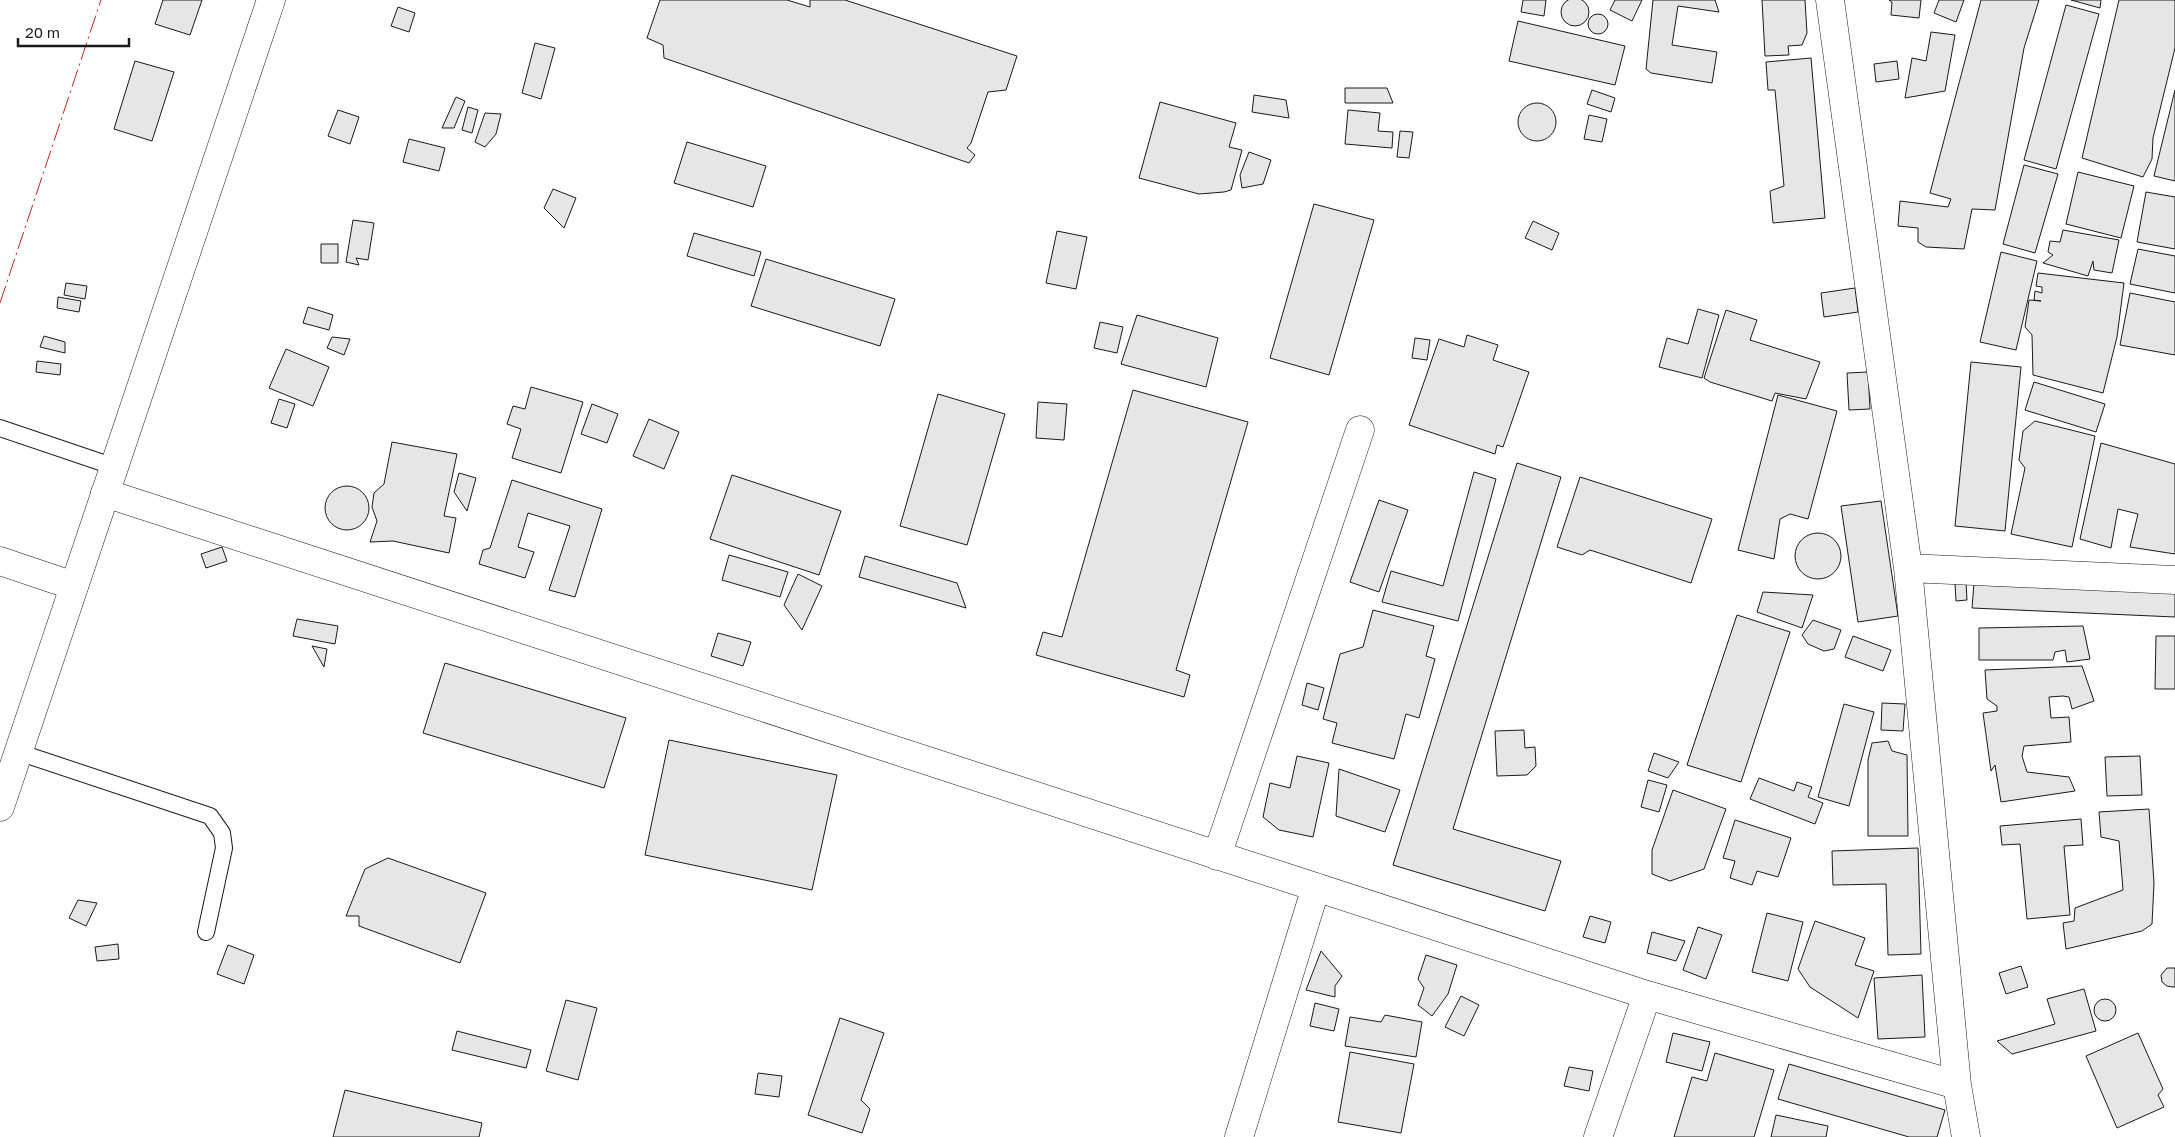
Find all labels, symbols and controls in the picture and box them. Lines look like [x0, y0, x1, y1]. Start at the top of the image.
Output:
scale bar [18, 15, 129, 47]
text: 20 m [25, 23, 60, 41]

